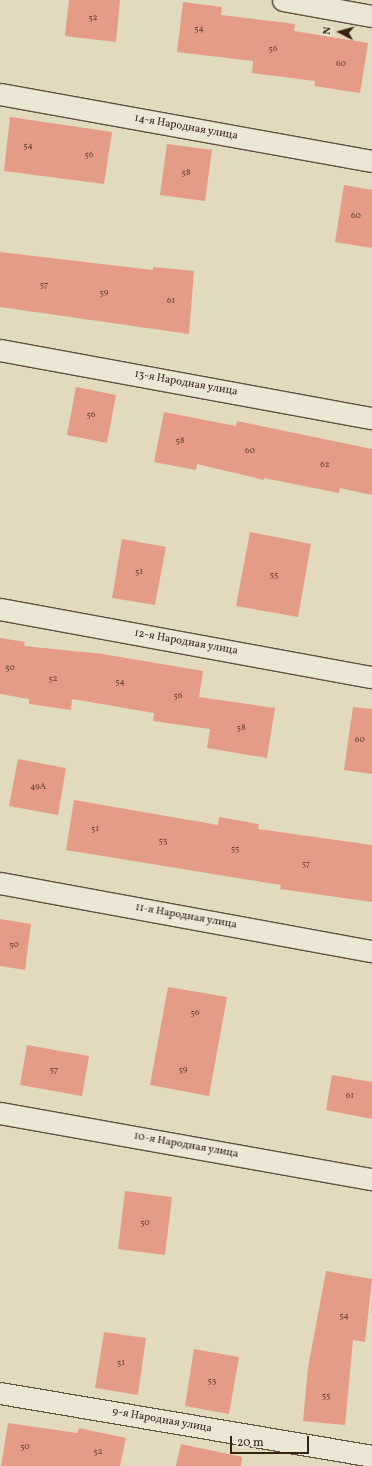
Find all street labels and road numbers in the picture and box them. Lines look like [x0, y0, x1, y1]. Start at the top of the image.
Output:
street label: 14-я Народная улица [133, 112, 239, 144]
street label: 13-я Народная улица [133, 368, 239, 400]
street label: 12-я Народная улица [133, 627, 239, 659]
street label: 11-я Народная улица [134, 902, 238, 932]
street label: 10-я Народная улица [133, 1130, 239, 1162]
street label: 9-я Народная улица [111, 1406, 213, 1436]

